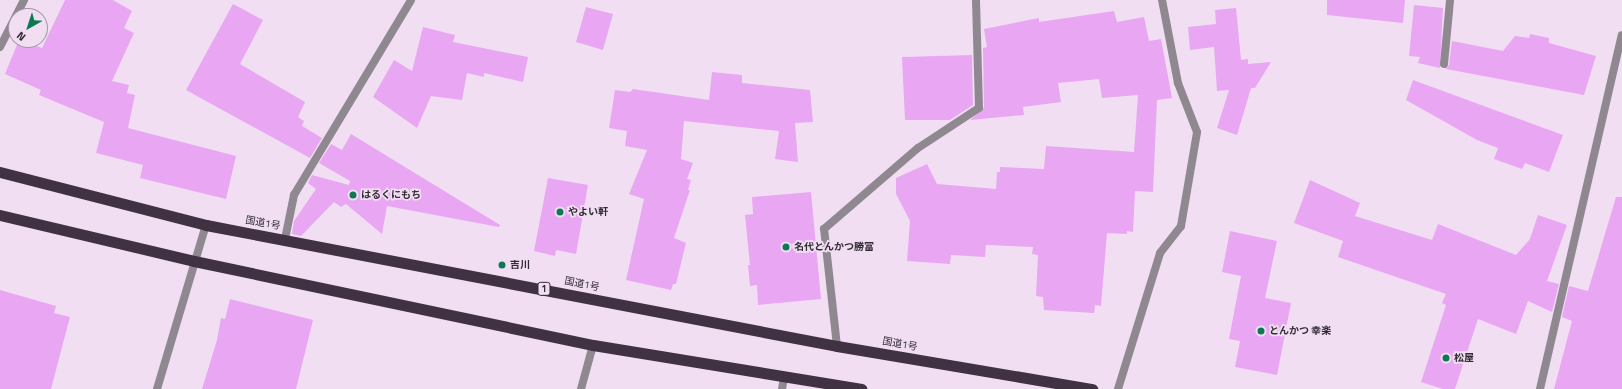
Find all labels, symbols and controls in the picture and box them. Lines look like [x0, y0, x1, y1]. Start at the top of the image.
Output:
north arrow [8, 8, 48, 48]
text: N [13, 28, 29, 45]
place label: はるくにもち [361, 189, 421, 201]
marker: はるくにもち [348, 190, 358, 200]
place label: やよい軒 [568, 206, 608, 218]
marker: やよい軒 [555, 207, 565, 217]
street label: 国道1号 [244, 214, 282, 232]
place label: 名代とんかつ勝富 [794, 241, 874, 253]
marker: 名代とんかつ勝富 [781, 242, 791, 252]
place label: 吉川 [510, 259, 530, 271]
marker: 吉川 [497, 260, 507, 270]
street label: 国道1号 [563, 275, 601, 293]
road number: 1 [537, 282, 551, 296]
place label: とんかつ 幸楽 [1269, 325, 1331, 337]
marker: とんかつ 幸楽 [1256, 326, 1266, 336]
street label: 国道1号 [881, 335, 919, 353]
place label: 松屋 [1454, 352, 1474, 364]
marker: 松屋 [1441, 353, 1451, 363]

